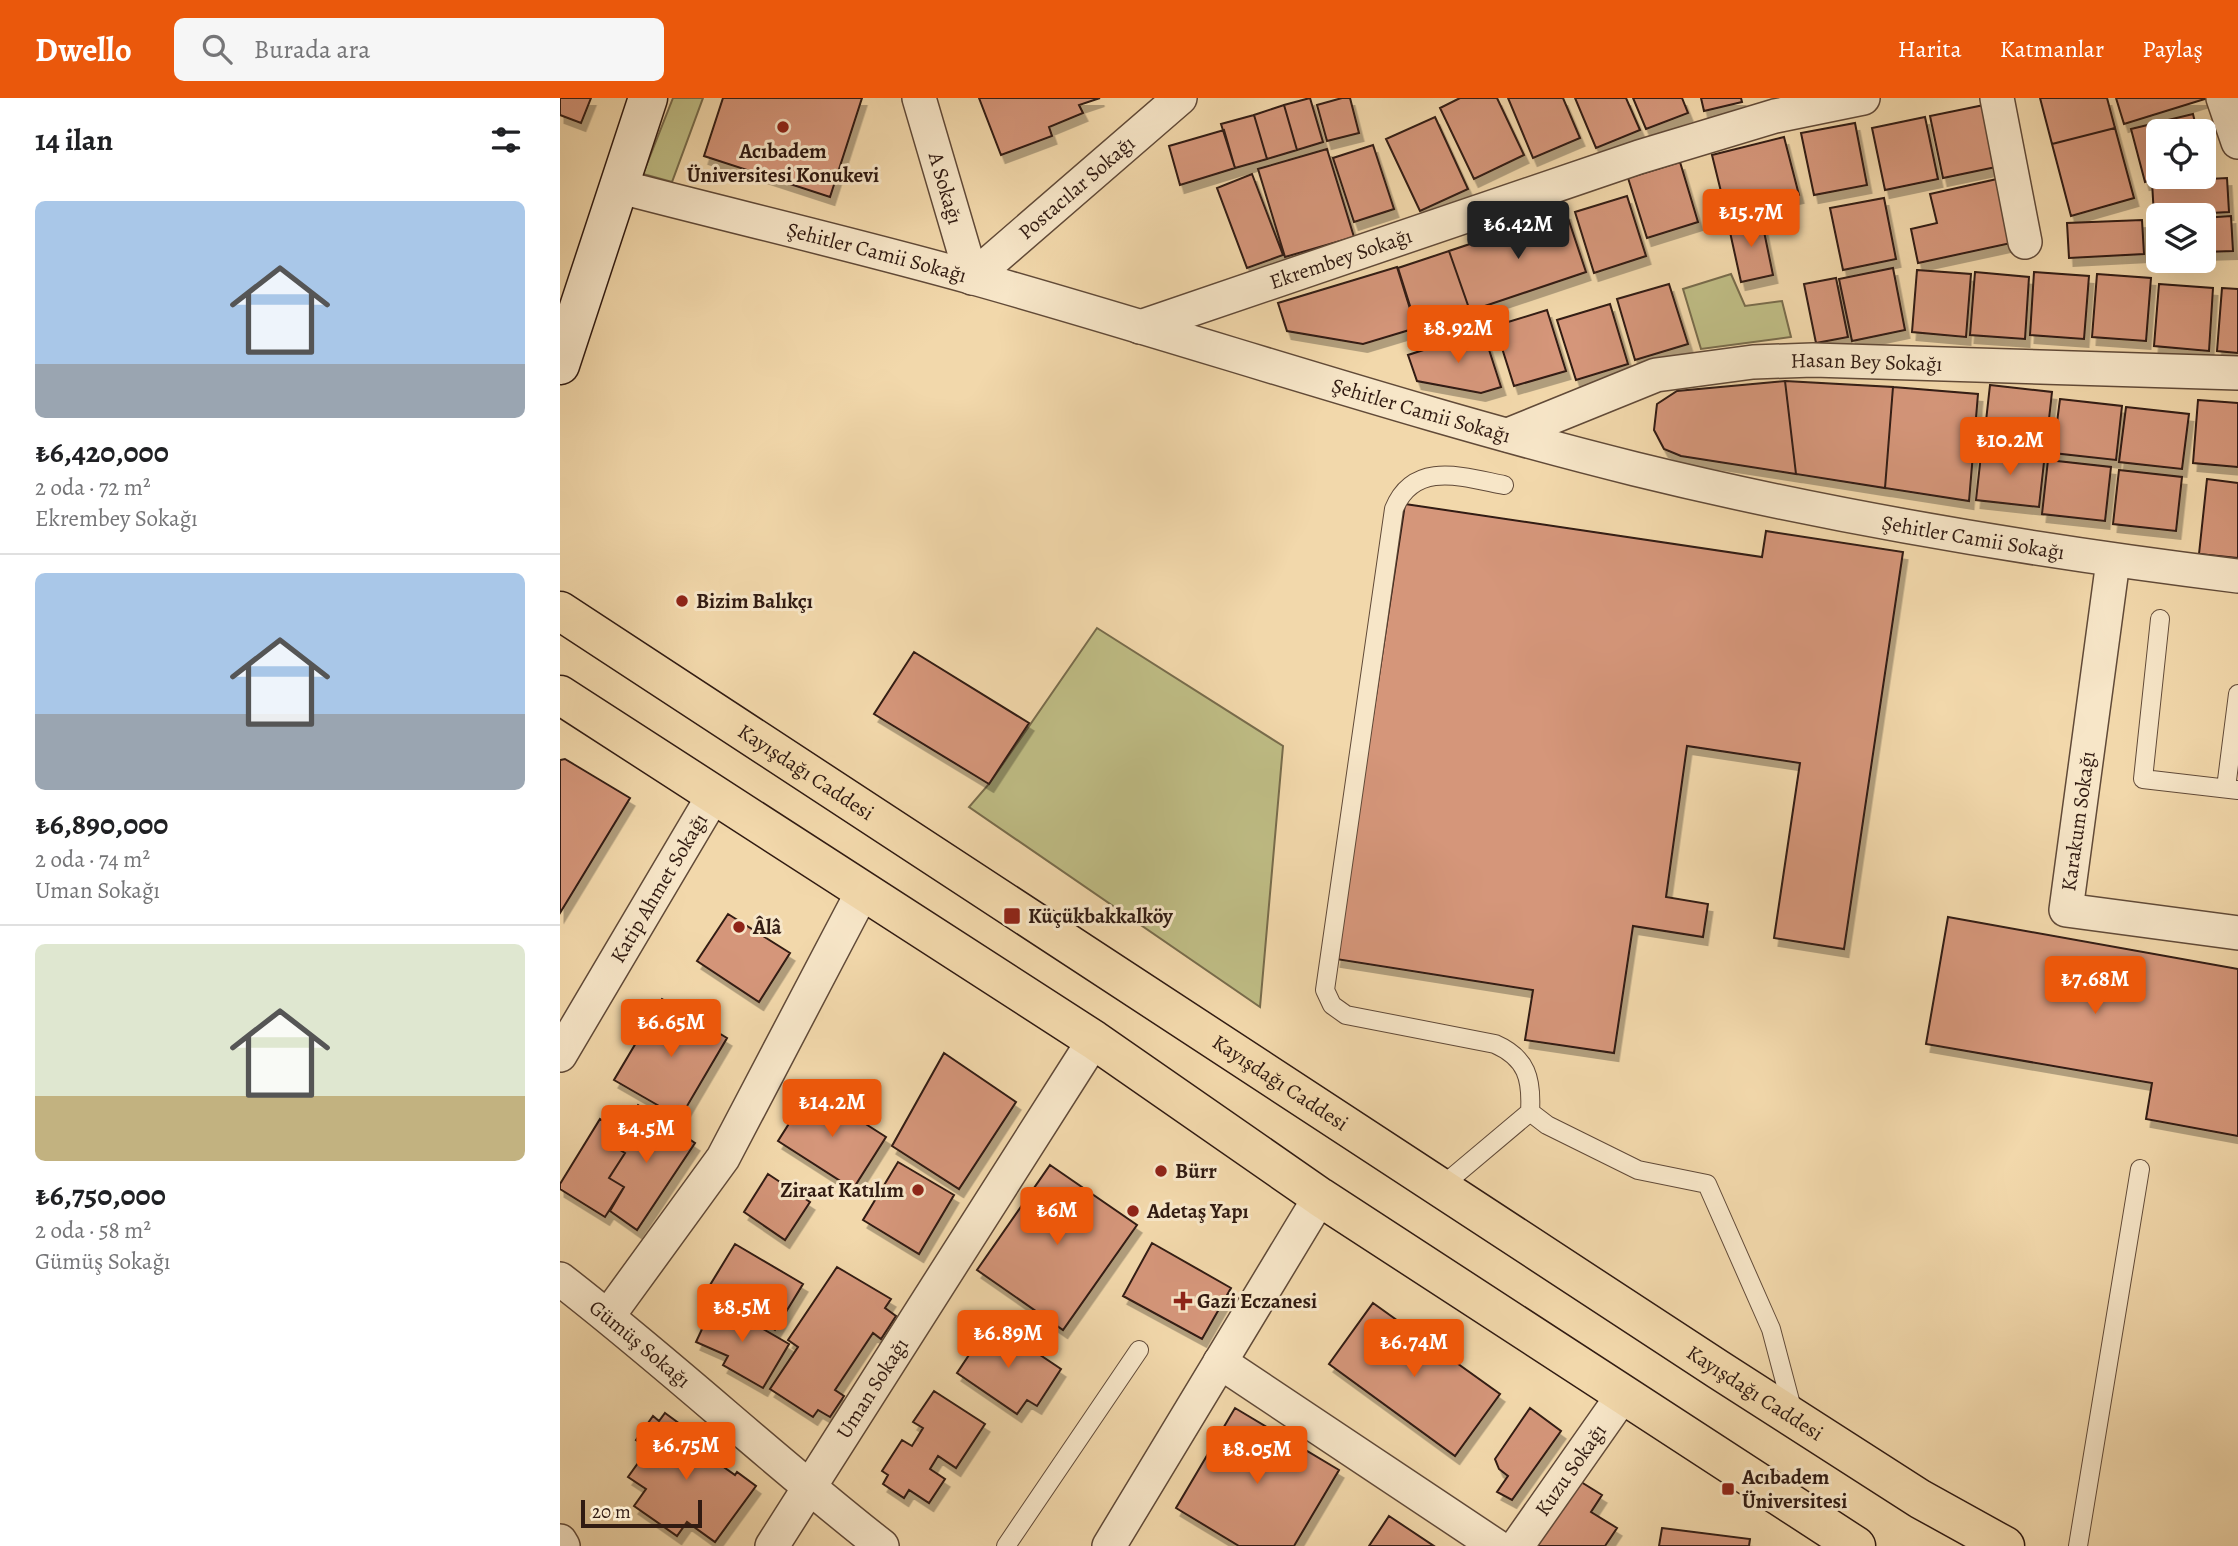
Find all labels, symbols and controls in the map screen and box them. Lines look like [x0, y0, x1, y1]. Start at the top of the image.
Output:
search box [174, 18, 664, 81]
text: Dwello [35, 27, 132, 72]
icon: search [198, 30, 236, 68]
text: Burada ara [254, 32, 370, 67]
text: Harita [1898, 33, 1962, 65]
text: Katmanlar [2000, 33, 2104, 65]
text: Paylaş [2142, 33, 2203, 65]
marker: Acıbadem Üniversitesi Konukevi [775, 119, 791, 135]
map controls [2146, 119, 2216, 273]
button: locate [2146, 119, 2216, 189]
text: 14 ilan [35, 120, 113, 160]
icon: filters [487, 121, 525, 159]
street label: Postacılar Sokağı [1012, 129, 1141, 246]
place label: Acıbadem Üniversitesi Konukevi [687, 137, 879, 189]
street label: A Sokağı [921, 148, 969, 228]
pin: ₺15.7M [1694, 190, 1808, 249]
text: ₺15.7M [1719, 196, 1783, 227]
pin: ₺6.42M [1461, 202, 1575, 261]
button: layers [2146, 203, 2216, 273]
text: ₺6.42M [1483, 208, 1553, 239]
street label: Şehitler Camii Sokağı [784, 215, 970, 289]
street label: Ekrembey Sokağı [1266, 221, 1416, 296]
icon: home [217, 247, 343, 373]
pin: ₺8.92M [1401, 306, 1515, 365]
text: ₺8.92M [1423, 312, 1493, 343]
street label: Hasan Bey Sokağı [1790, 346, 1943, 378]
street label: Şehitler Camii Sokağı [1328, 371, 1514, 450]
pin: ₺10.2M [1953, 418, 2067, 477]
text: ₺10.2M [1976, 424, 2044, 455]
text: ₺6,420,000 [35, 432, 169, 472]
text: 2 oda · 72 m² [35, 472, 151, 503]
text: Ekrembey Sokağı [35, 503, 198, 534]
street label: Şehitler Camii Sokağı [1880, 508, 2067, 566]
place label: Bizim Balıkçı [696, 587, 813, 615]
marker: Bizim Balıkçı [674, 593, 690, 609]
icon: home [217, 619, 343, 745]
street label: Kayışdağı Caddesi [733, 717, 879, 827]
street label: Karakum Sokağı [2054, 749, 2102, 893]
text: ₺6,890,000 [35, 804, 168, 844]
street label: Katip Ahmet Sokağı [604, 808, 714, 968]
text: 2 oda · 74 m² [35, 844, 150, 875]
text: Uman Sokağı [35, 875, 160, 906]
place label: Küçükbakkalköy [1028, 902, 1174, 930]
marker: Küçükbakkalköy [1002, 906, 1022, 926]
place label: Âlâ [752, 913, 783, 941]
marker: Âlâ [731, 919, 747, 935]
pin: ₺7.68M [2038, 956, 2152, 1016]
text: ₺7.68M [2061, 963, 2129, 994]
icon: home [217, 990, 343, 1116]
pin: ₺6.65M [614, 1000, 728, 1059]
text: ₺6.65M [637, 1006, 705, 1037]
street label: Kayışdağı Caddesi [1207, 1028, 1354, 1138]
pin: ₺14.2M [775, 1080, 889, 1139]
text: ₺14.2M [798, 1086, 866, 1117]
pin: ₺4.5M [597, 1105, 695, 1165]
text: ₺4.5M [617, 1112, 675, 1143]
place label: Bürr [1175, 1157, 1217, 1185]
marker: Bürr [1153, 1163, 1169, 1179]
text: ₺6,750,000 [35, 1175, 166, 1215]
place label: Ziraat Katılım [780, 1176, 904, 1204]
marker: Ziraat Katılım [910, 1182, 926, 1198]
pin: ₺6M [1023, 1188, 1091, 1247]
text: ₺6M [1036, 1194, 1078, 1225]
place label: Adetaş Yapı [1146, 1197, 1249, 1225]
marker: Adetaş Yapı [1125, 1203, 1141, 1219]
text: 2 oda · 58 m² [35, 1215, 151, 1246]
text: Gümüş Sokağı [35, 1246, 171, 1277]
pin: ₺8.5M [693, 1284, 791, 1344]
place label: Gazi Eczanesi [1197, 1287, 1317, 1315]
text: ₺8.5M [713, 1291, 771, 1322]
street label: Gümüş Sokağı [583, 1293, 697, 1394]
marker: Gazi Eczanesi [1175, 1293, 1191, 1309]
pin: ₺6.89M [951, 1310, 1065, 1370]
text: ₺6.89M [973, 1317, 1043, 1348]
pin: ₺6.74M [1357, 1320, 1471, 1379]
text: ₺6.74M [1380, 1326, 1448, 1357]
street label: Uman Sokağı [830, 1332, 915, 1444]
street label: Kayışdağı Caddesi [1681, 1339, 1829, 1447]
street label: Kuzu Sokağı [1528, 1418, 1613, 1522]
pin: ₺6.75M [629, 1422, 743, 1482]
pin: ₺8.05M [1200, 1426, 1314, 1486]
text: ₺6.75M [652, 1429, 720, 1460]
text: ₺8.05M [1222, 1433, 1292, 1464]
place label: Acıbadem Üniversitesi [1741, 1463, 1847, 1515]
marker: Acıbadem Üniversitesi [1720, 1481, 1736, 1497]
scale bar [581, 1497, 702, 1529]
text: 20 m [592, 1499, 631, 1525]

